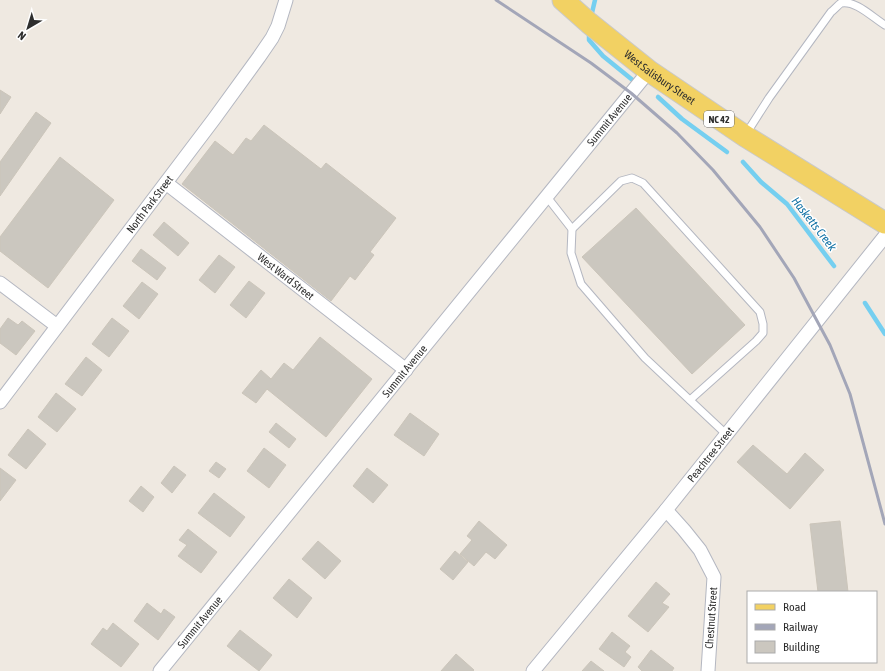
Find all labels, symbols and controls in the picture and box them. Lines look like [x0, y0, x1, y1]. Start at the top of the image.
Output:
north arrow [8, 8, 48, 48]
text: N [16, 29, 28, 43]
street label: West Salisbury Street [622, 48, 698, 107]
street label: Summit Avenue [584, 91, 634, 148]
road number: NC 42 [704, 111, 734, 127]
street label: North Park Street [124, 173, 175, 235]
water label: Hasketts Creek [789, 194, 840, 254]
street label: West Ward Street [255, 251, 316, 302]
street label: Summit Avenue [380, 343, 429, 399]
street label: Peachtree Street [685, 425, 736, 484]
street label: Chestnut Street [703, 587, 719, 649]
legend [747, 591, 877, 663]
street label: Summit Avenue [175, 594, 225, 651]
text: Road [783, 600, 806, 614]
text: Railway [783, 620, 818, 634]
text: Building [783, 640, 821, 654]

